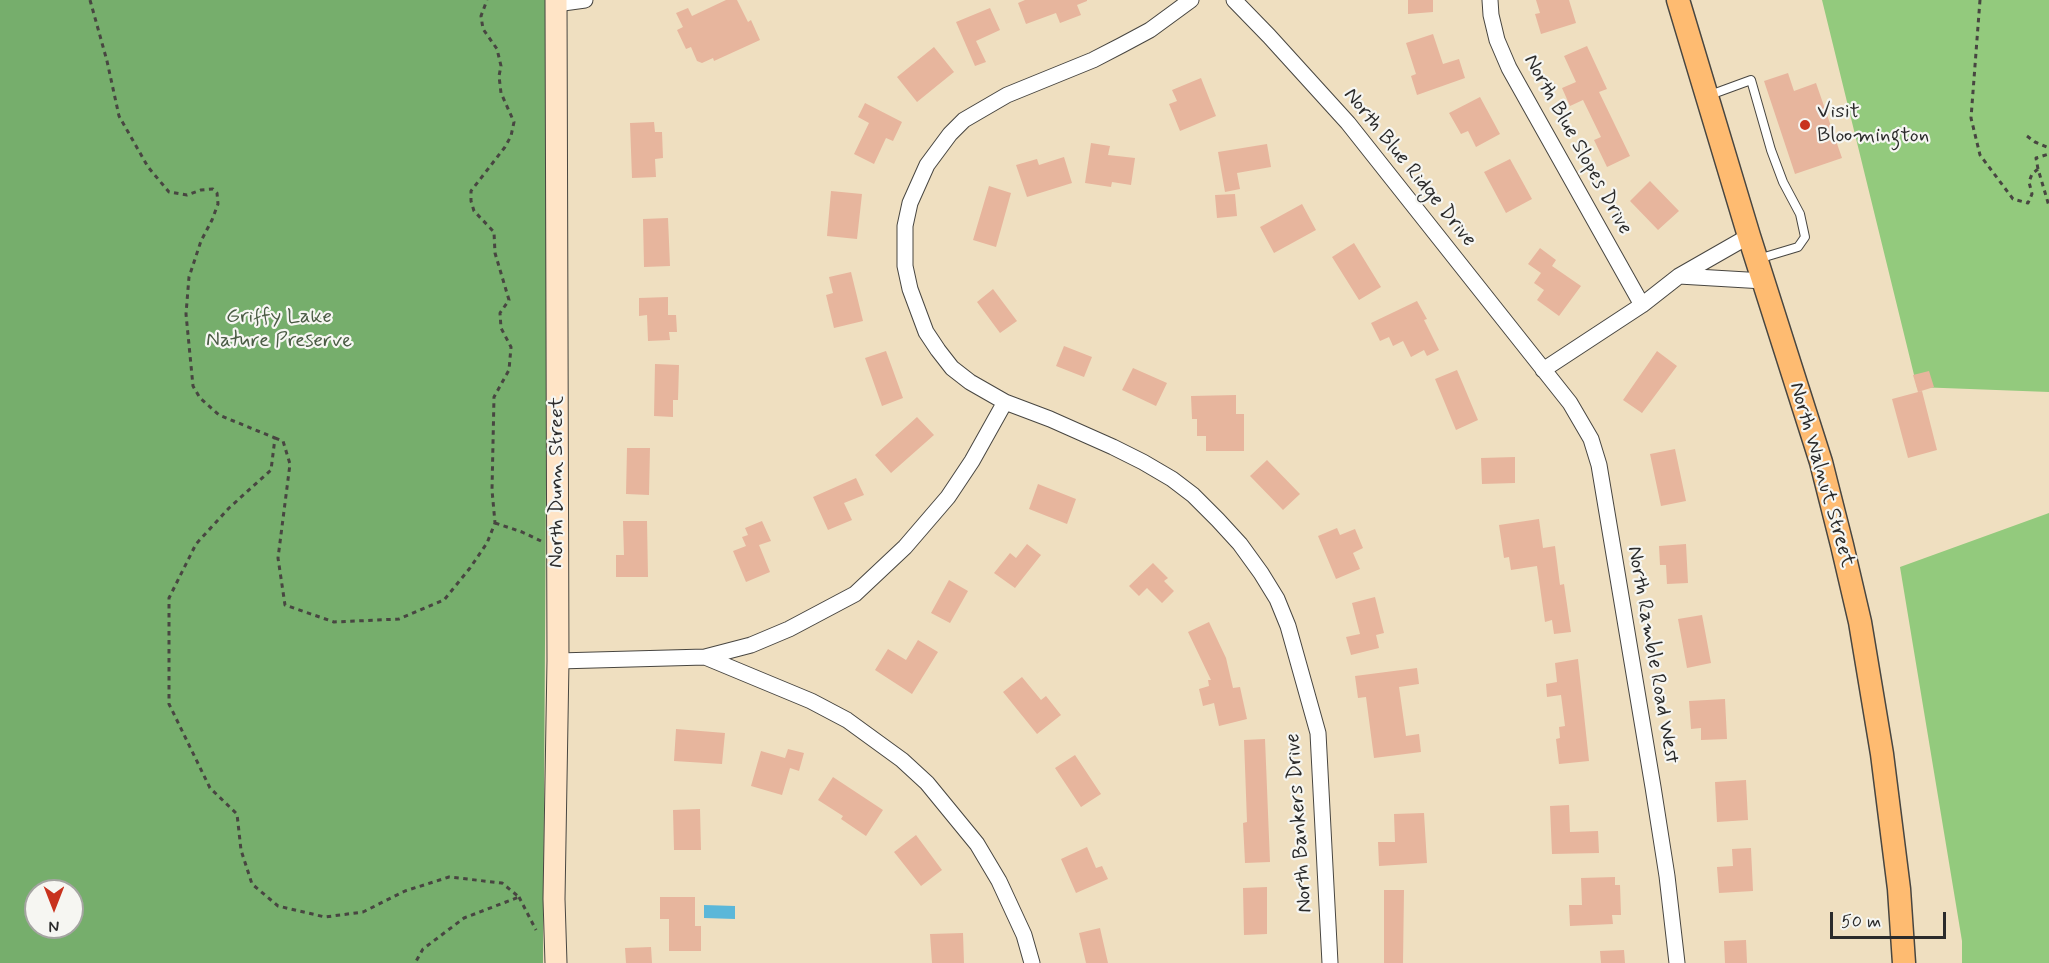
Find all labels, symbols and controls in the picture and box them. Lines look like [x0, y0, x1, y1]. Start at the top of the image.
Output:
street label: North Blue Slopes Drive [1517, 51, 1637, 239]
street label: North Blue Ridge Drive [1337, 83, 1481, 253]
place label: Visit Bloomington [1817, 100, 1929, 150]
marker: Visit Bloomington [1798, 118, 1812, 132]
park label: Griffy Lake Nature Preserve [206, 305, 352, 355]
street label: North Walnut Street [1783, 380, 1859, 570]
street label: North Dunn Street [545, 396, 571, 568]
street label: North Ramble Road West [1620, 544, 1684, 766]
street label: North Bankers Drive [1281, 732, 1319, 914]
north arrow [24, 879, 84, 939]
scale bar [1833, 900, 1948, 938]
text: 50 m [1841, 910, 1881, 934]
text: N [49, 915, 59, 936]

